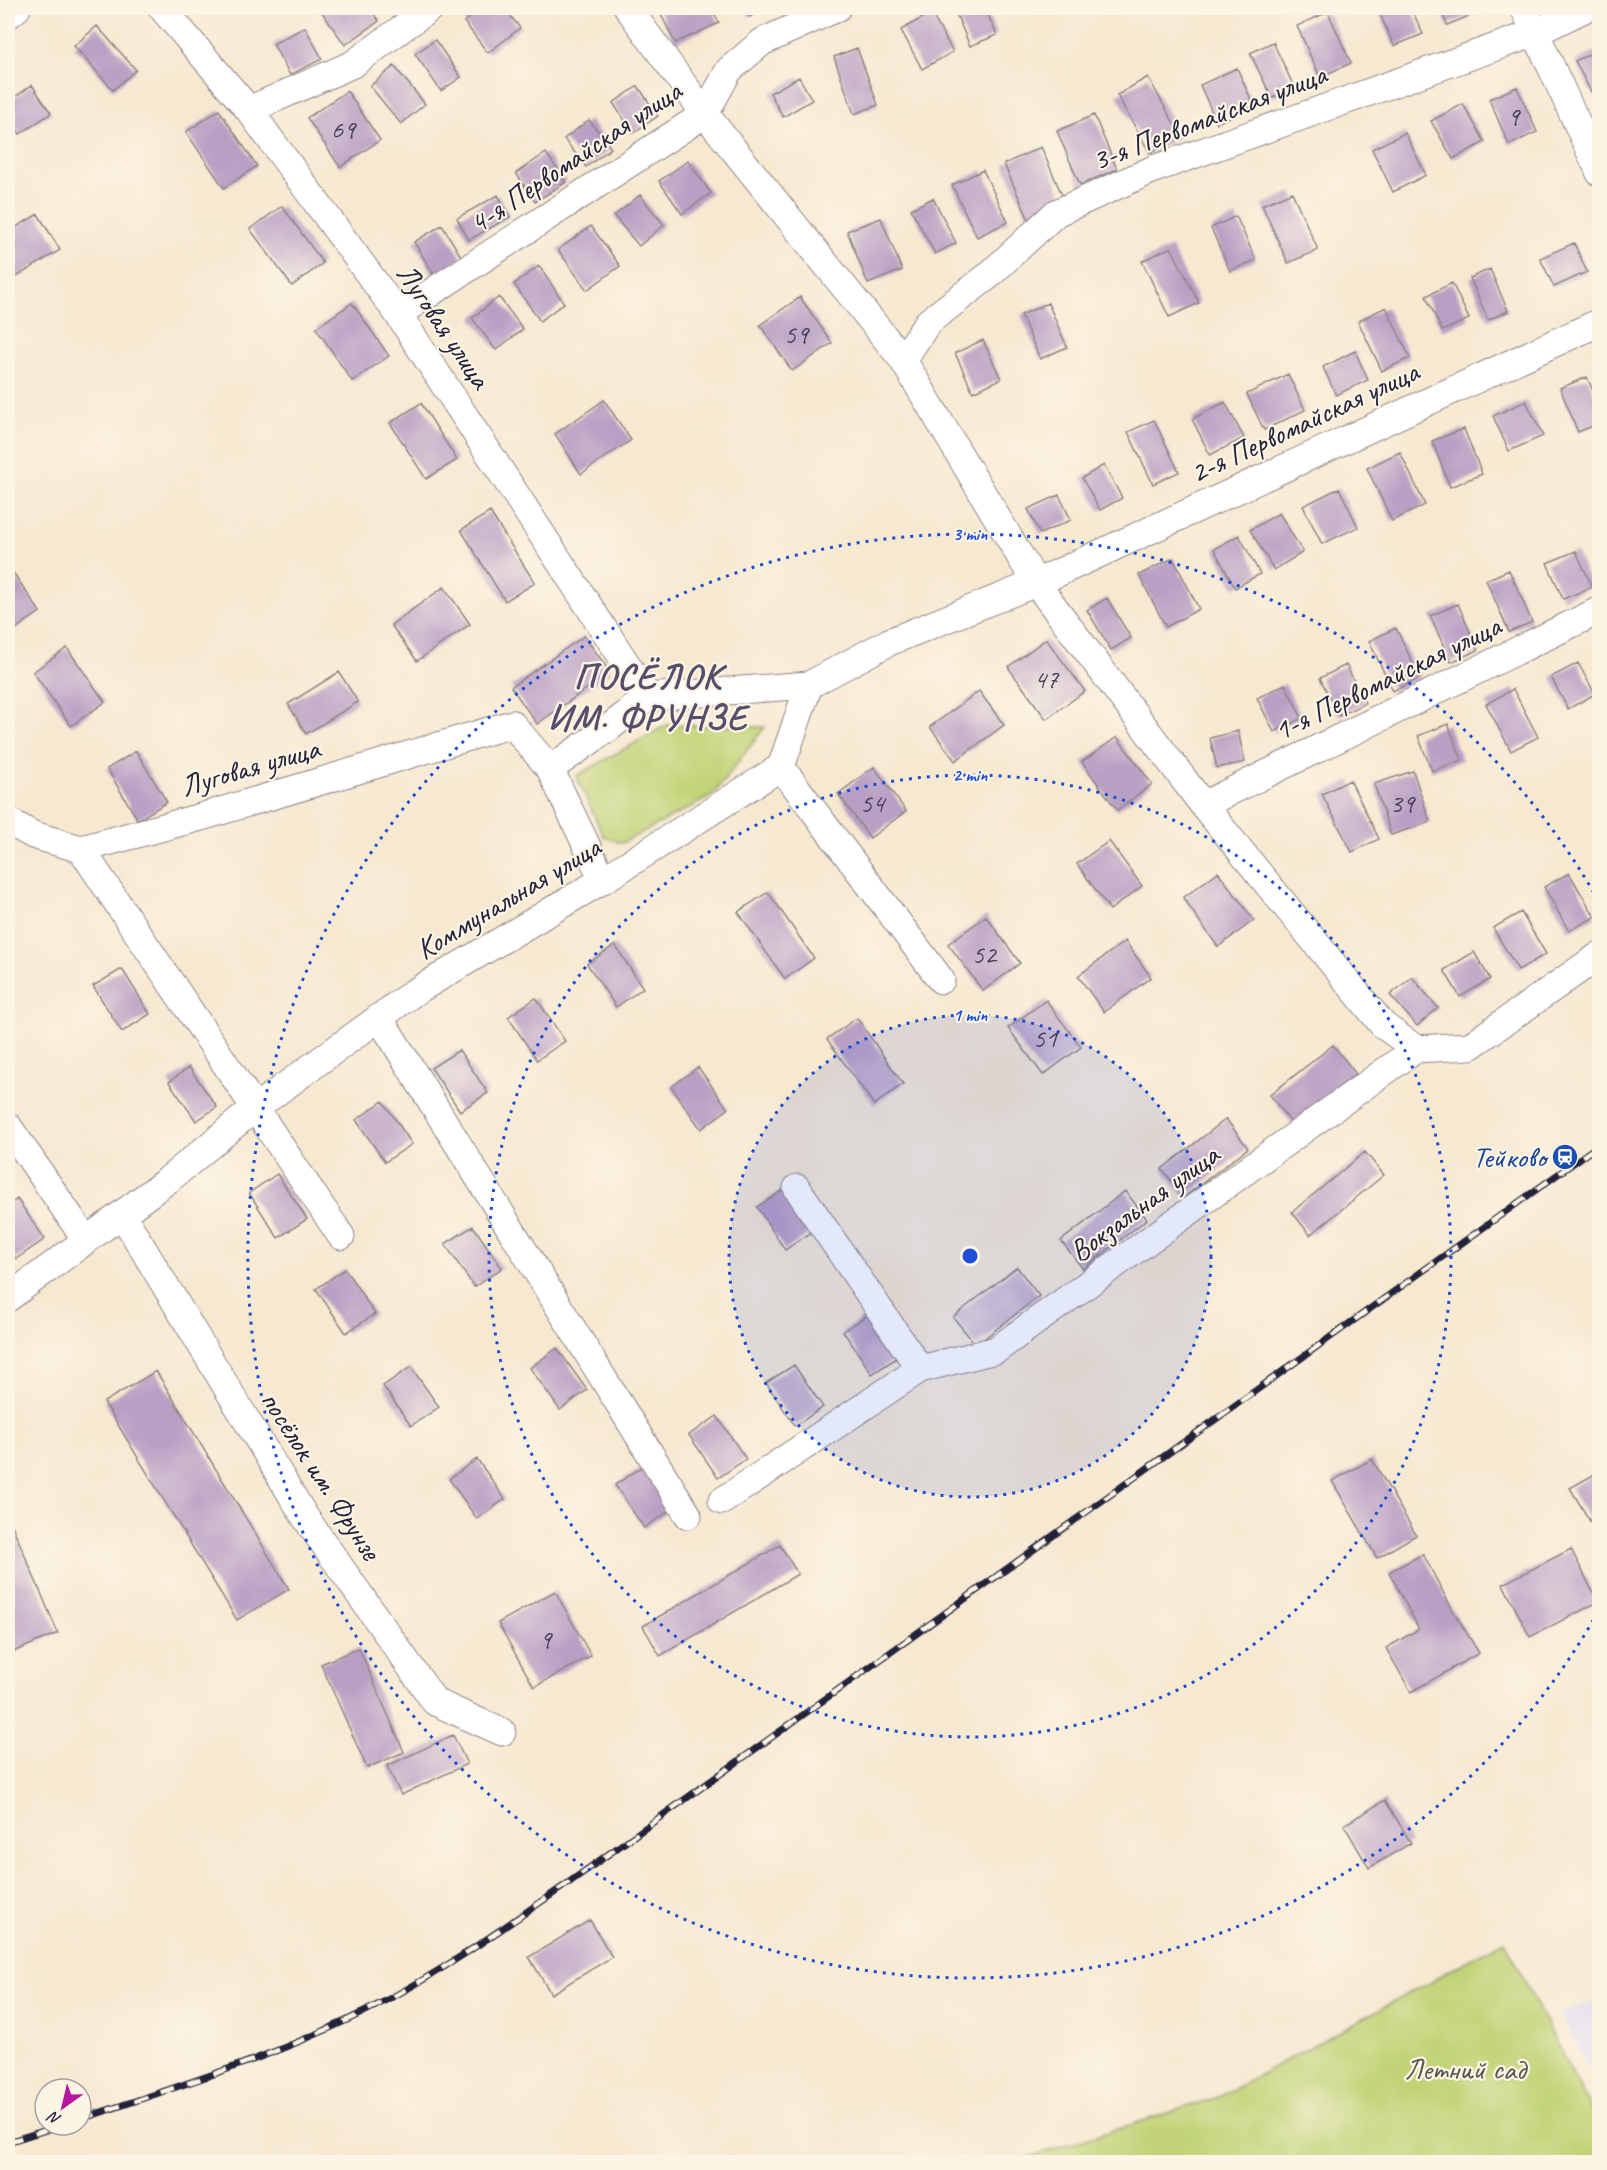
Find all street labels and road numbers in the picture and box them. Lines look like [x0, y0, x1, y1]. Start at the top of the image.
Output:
street label: 3-я Первомайская улица [1086, 54, 1333, 179]
street label: 4-я Первомайская улица [462, 71, 690, 242]
street label: Луговая улица [388, 256, 501, 397]
street label: 2-я Первомайская улица [1184, 352, 1426, 492]
street label: 1-я Первомайская улица [1267, 606, 1509, 749]
street label: Луговая улица [176, 729, 326, 805]
street label: Коммунальная улица [409, 827, 609, 968]
street label: Вокзальная улица [1062, 1135, 1228, 1270]
street label: посёлок им. Фрунзе [252, 1383, 391, 1569]

